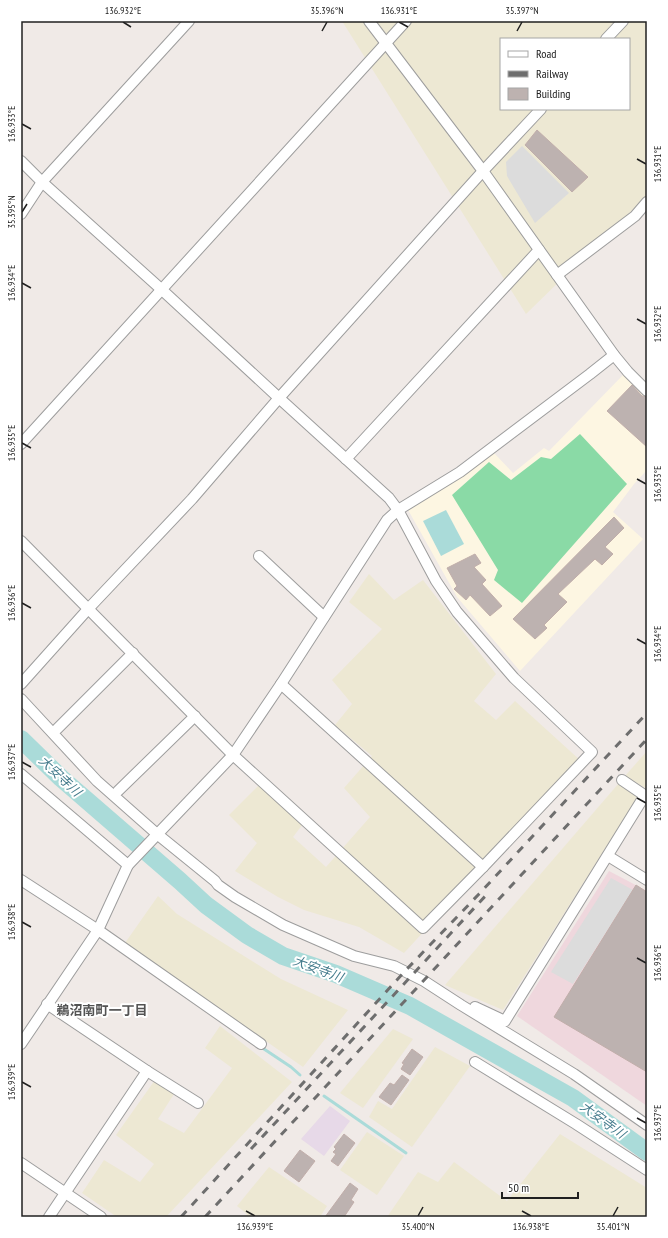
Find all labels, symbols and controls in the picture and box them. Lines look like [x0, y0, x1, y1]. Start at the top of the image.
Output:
text: 136.932°E [105, 4, 141, 17]
text: 35.396°N [310, 4, 344, 17]
text: 136.931°E [381, 4, 417, 17]
text: 35.397°N [505, 4, 539, 17]
legend [500, 38, 630, 110]
text: Road [536, 46, 556, 61]
text: Railway [536, 66, 569, 81]
text: Building [536, 86, 571, 101]
text: 136.933°E [5, 106, 18, 142]
text: 136.931°E [651, 146, 664, 182]
text: 35.395°N [5, 195, 18, 229]
text: 136.934°E [5, 265, 18, 301]
text: 136.932°E [651, 306, 664, 342]
text: 136.935°E [5, 425, 18, 461]
text: 136.933°E [651, 466, 664, 502]
text: 136.936°E [5, 585, 18, 621]
text: 136.934°E [651, 626, 664, 662]
text: 136.937°E [5, 744, 18, 780]
water label: 大安寺川 [35, 752, 86, 801]
text: 136.935°E [651, 785, 664, 821]
text: 136.938°E [5, 904, 18, 940]
text: 136.936°E [651, 945, 664, 981]
water label: 大安寺川 [291, 952, 347, 987]
district label: 鵜沼南町一丁目 [56, 1002, 148, 1019]
text: 136.939°E [5, 1064, 18, 1100]
water label: 大安寺川 [577, 1098, 631, 1143]
text: 136.937°E [651, 1105, 664, 1141]
scale bar [502, 1174, 578, 1200]
text: 50 m [508, 1180, 529, 1195]
text: 136.939°E [237, 1220, 273, 1233]
text: 35.400°N [401, 1220, 435, 1233]
text: 136.938°E [513, 1220, 549, 1233]
text: 35.401°N [596, 1220, 630, 1233]

